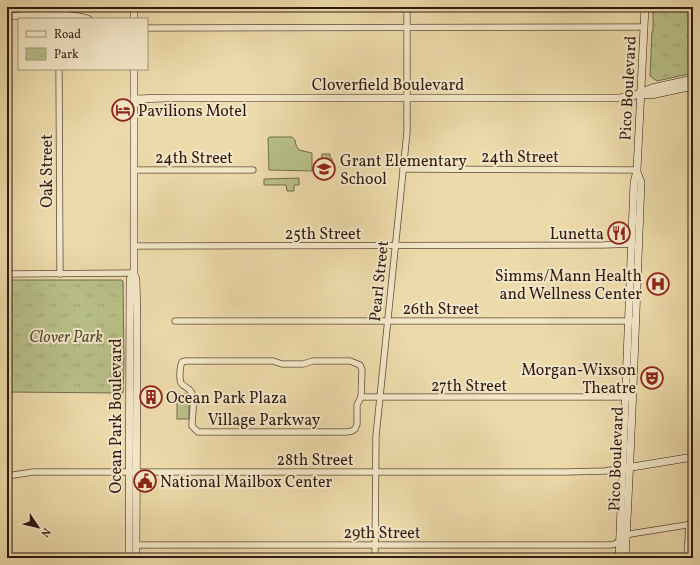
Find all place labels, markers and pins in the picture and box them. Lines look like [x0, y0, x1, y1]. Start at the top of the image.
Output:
hotel icon: Pavilions Motel [110, 97, 136, 123]
place label: Pavilions Motel [138, 101, 247, 123]
place label: Grant Elementary School [340, 151, 467, 191]
school or university icon: Grant Elementary School [311, 156, 337, 182]
restaurant icon: Lunetta [606, 220, 632, 246]
place label: Lunetta [550, 224, 604, 246]
place label: Simms/Mann Health and Wellness Center [495, 266, 642, 306]
hospital icon: Simms/Mann Health and Wellness Center [645, 271, 671, 297]
place label: Morgan-Wixson Theatre [521, 360, 636, 400]
theatre icon: Morgan-Wixson Theatre [639, 365, 665, 391]
building icon: Ocean Park Plaza [138, 384, 164, 410]
place label: Ocean Park Plaza [166, 388, 287, 410]
public building icon: National Mailbox Center [132, 468, 158, 494]
place label: National Mailbox Center [160, 472, 333, 494]

